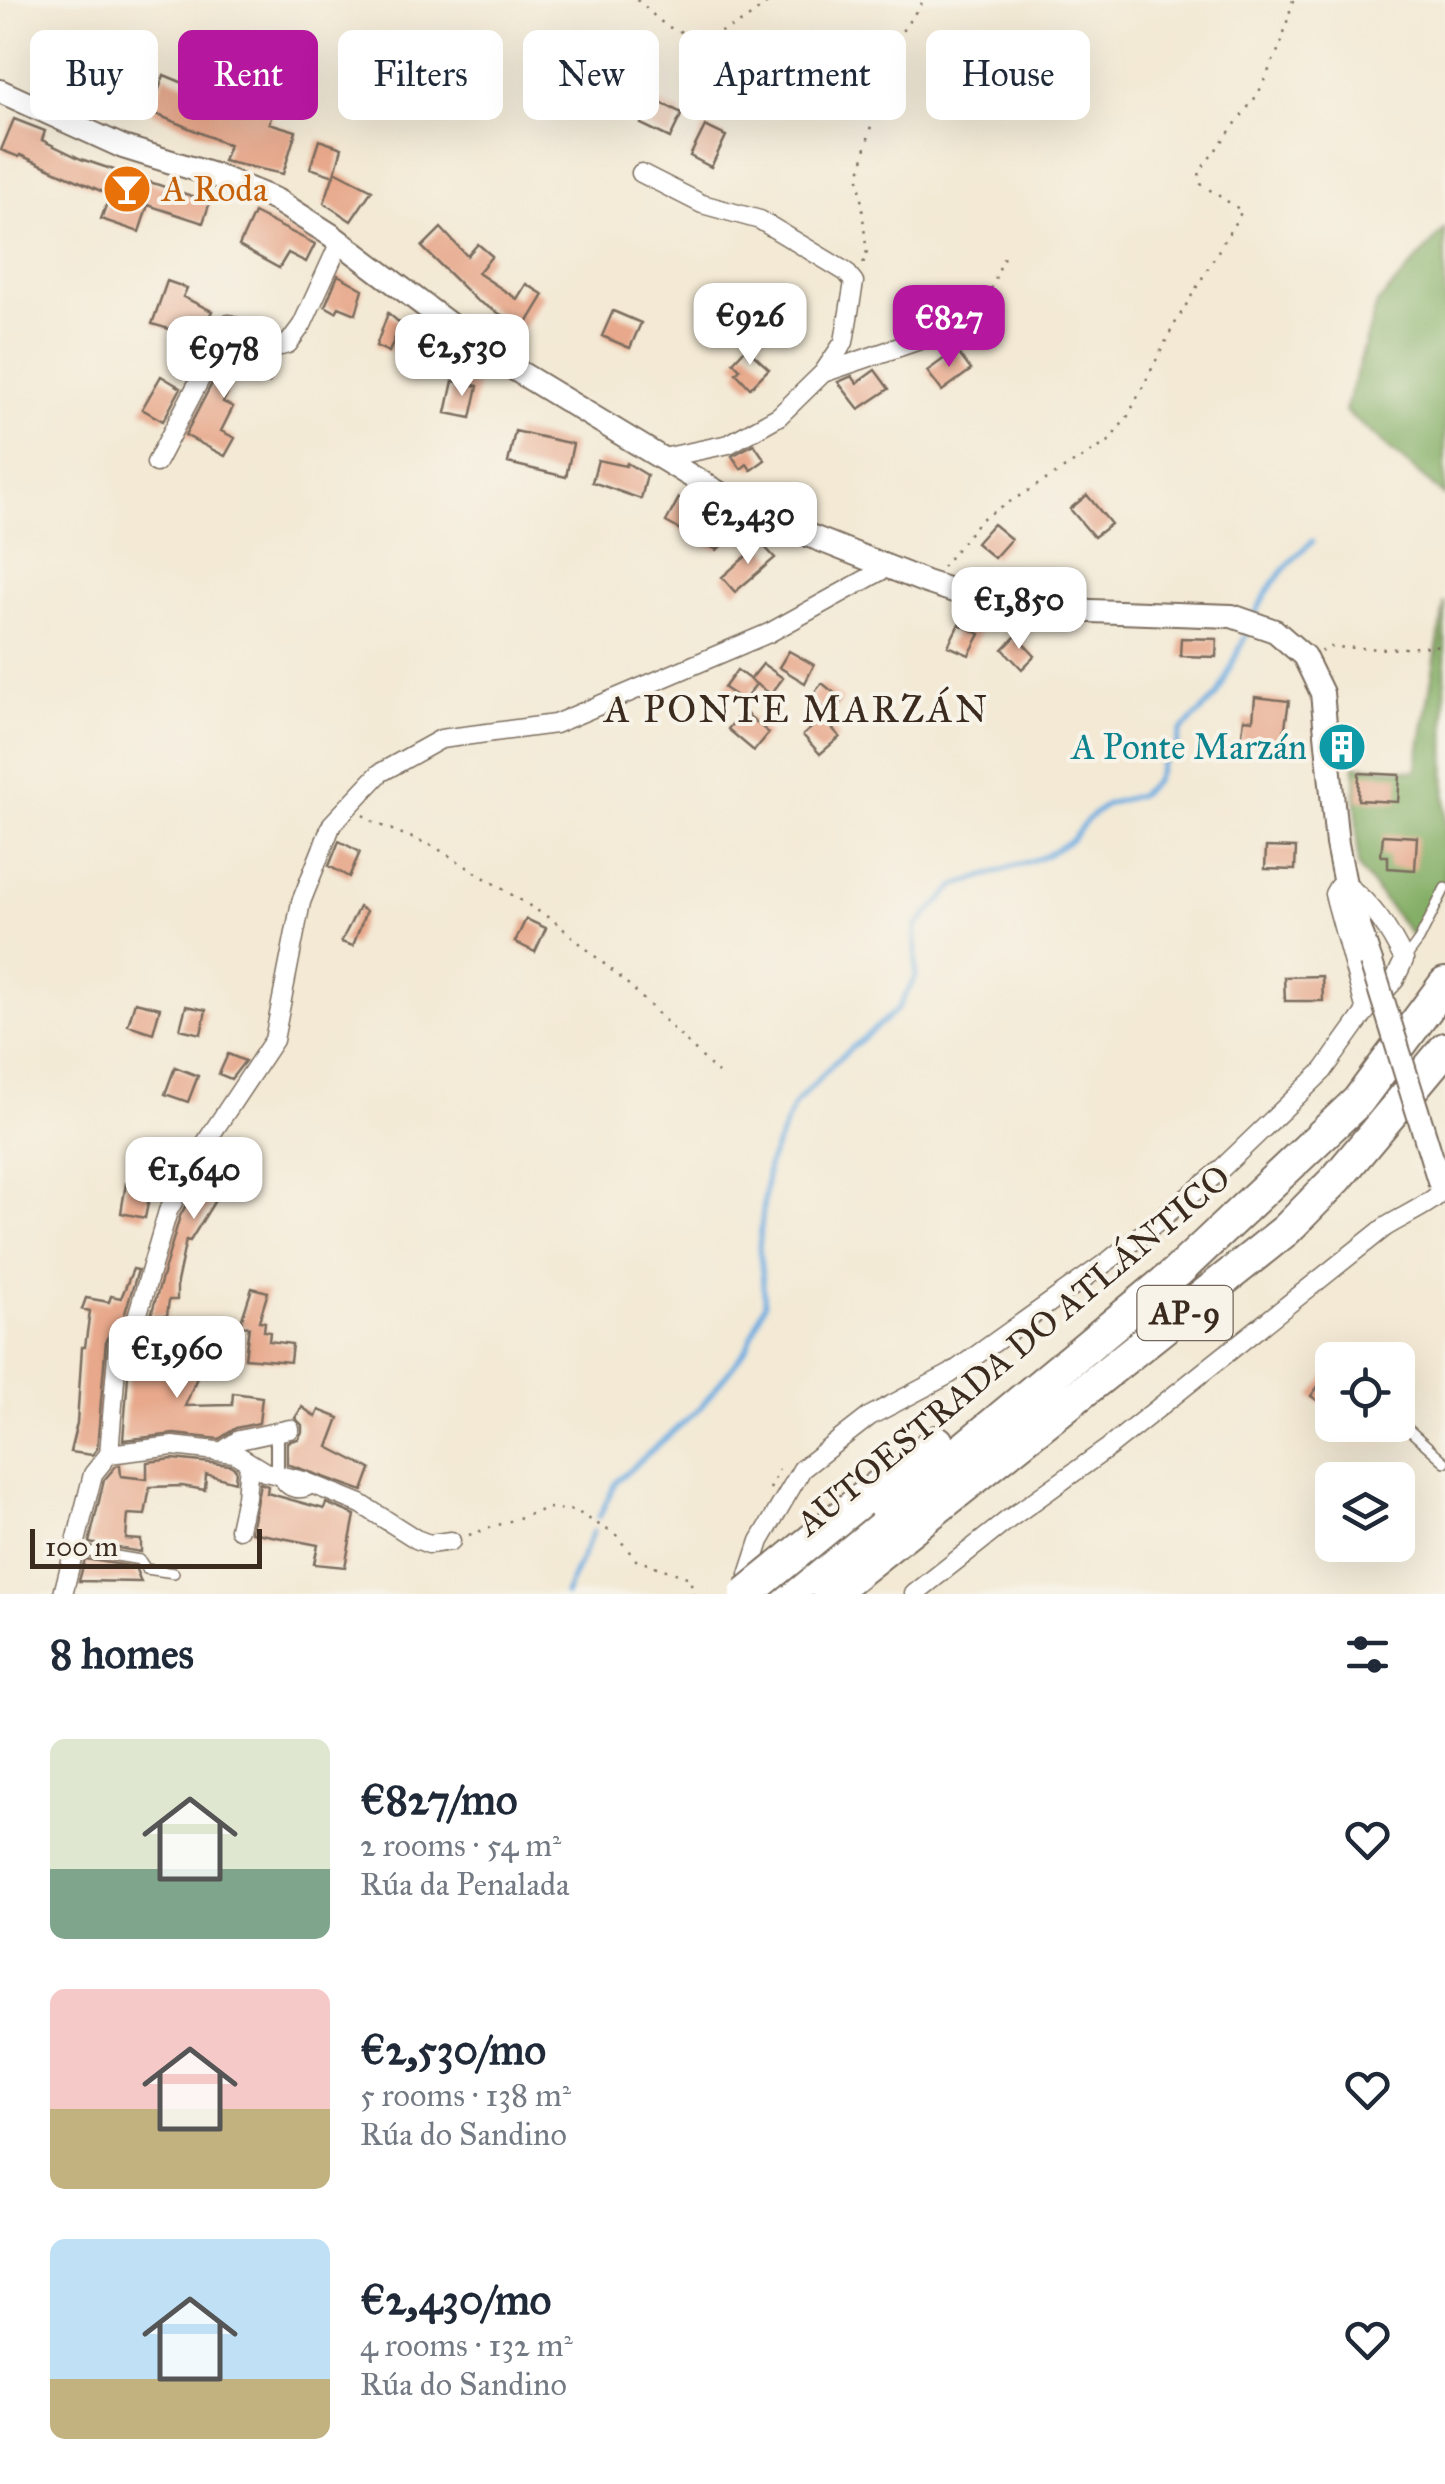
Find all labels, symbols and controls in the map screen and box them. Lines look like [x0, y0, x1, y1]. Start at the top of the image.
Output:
chip: Buy [30, 30, 158, 120]
chip: Rent [178, 30, 318, 120]
chip: Filters [338, 30, 503, 120]
chip: New [523, 30, 659, 120]
chip: Apartment [679, 30, 906, 120]
chip: House [926, 30, 1090, 120]
bar icon: A Roda [101, 163, 153, 215]
place label: A Roda [160, 168, 268, 211]
pin: €926 [691, 283, 809, 368]
pin: €827 [890, 285, 1008, 370]
text: €926 [716, 296, 784, 335]
text: €827 [915, 298, 983, 337]
pin: €2,530 [381, 314, 543, 399]
pin: €978 [165, 316, 283, 401]
text: €2,530 [417, 327, 507, 366]
text: €978 [189, 329, 259, 368]
pin: €2,430 [667, 482, 829, 567]
text: €2,430 [701, 495, 795, 534]
pin: €1,850 [938, 567, 1100, 652]
text: €1,850 [974, 580, 1064, 619]
district label: A PONTE MARZÁN [602, 686, 990, 732]
building icon: A Ponte Marzán [1316, 721, 1368, 773]
place label: A Ponte Marzán [1070, 726, 1307, 769]
pin: €1,640 [113, 1137, 275, 1222]
text: €1,640 [147, 1150, 241, 1189]
street label: AUTOESTRADA DO ATLÁNTICO [785, 1155, 1239, 1546]
road number: AP-9 [1138, 1286, 1232, 1340]
pin: €1,960 [96, 1316, 258, 1401]
text: €1,960 [131, 1329, 223, 1368]
map controls [1315, 1342, 1415, 1562]
button: locate [1315, 1342, 1415, 1442]
button: layers [1315, 1462, 1415, 1562]
scale bar [30, 1524, 262, 1568]
text: 100 m [45, 1529, 118, 1564]
icon: filters [1340, 1627, 1395, 1682]
text: 8 homes [50, 1628, 194, 1680]
text: €827/mo [360, 1774, 517, 1826]
icon: home [130, 1779, 250, 1899]
icon: heart [1340, 1812, 1395, 1867]
text: 2 rooms · 54 m² [360, 1826, 561, 1865]
text: Rúa da Penalada [360, 1865, 570, 1904]
text: €2,530/mo [360, 2024, 546, 2076]
icon: home [130, 2029, 250, 2149]
icon: heart [1340, 2062, 1395, 2117]
text: 5 rooms · 138 m² [360, 2076, 571, 2115]
text: Rúa do Sandino [360, 2115, 567, 2154]
text: €2,430/mo [360, 2274, 551, 2326]
icon: home [130, 2279, 250, 2399]
icon: heart [1340, 2312, 1395, 2367]
text: 4 rooms · 132 m² [360, 2326, 573, 2365]
text: Rúa do Sandino [360, 2365, 567, 2404]

